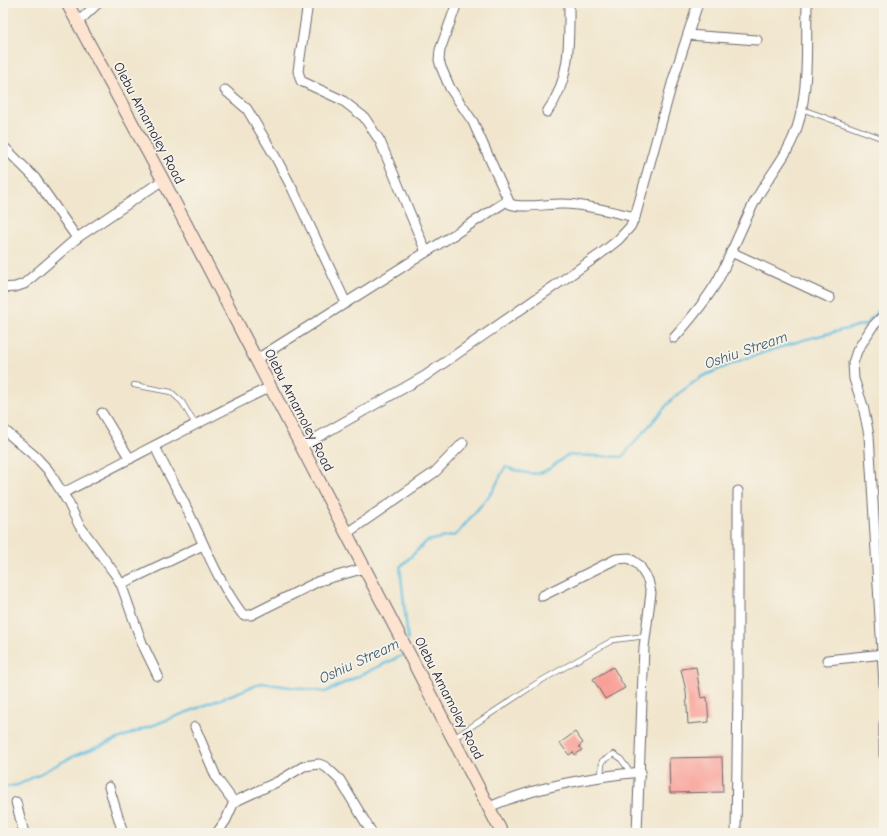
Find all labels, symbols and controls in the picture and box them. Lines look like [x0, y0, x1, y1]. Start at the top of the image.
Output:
street label: Olebu Amamoley Road [110, 59, 188, 187]
water label: Oshiu Stream [702, 327, 790, 373]
street label: Olebu Amamoley Road [261, 346, 337, 474]
street label: Olebu Amamoley Road [411, 634, 487, 762]
water label: Oshiu Stream [316, 635, 402, 687]

